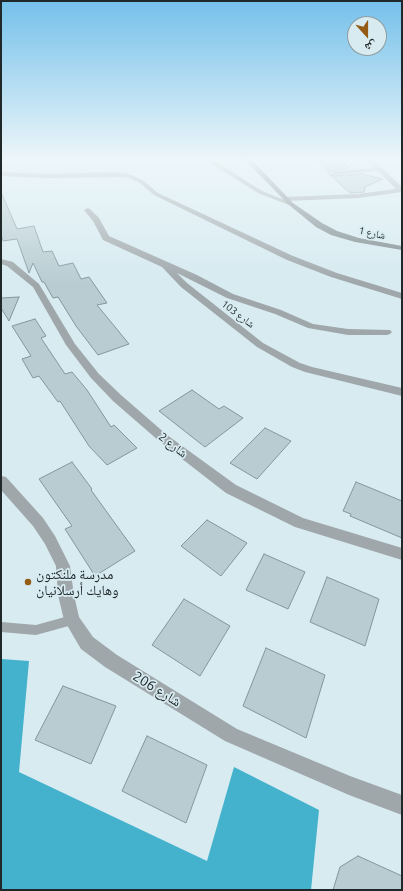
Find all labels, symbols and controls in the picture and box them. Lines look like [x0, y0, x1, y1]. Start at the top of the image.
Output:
north arrow [347, 16, 387, 56]
text: ش [363, 39, 379, 54]
street label: شارع 1 [358, 224, 386, 242]
street label: شارع 103 [219, 298, 257, 330]
street label: شارع 2 [156, 429, 190, 461]
place label: مدرسة ملنكتون وهايك أرسلانيان [36, 566, 119, 598]
marker: مدرسة ملنكتون وهايك أرسلانيان [23, 577, 33, 587]
street label: شارع 206 [130, 668, 184, 710]

